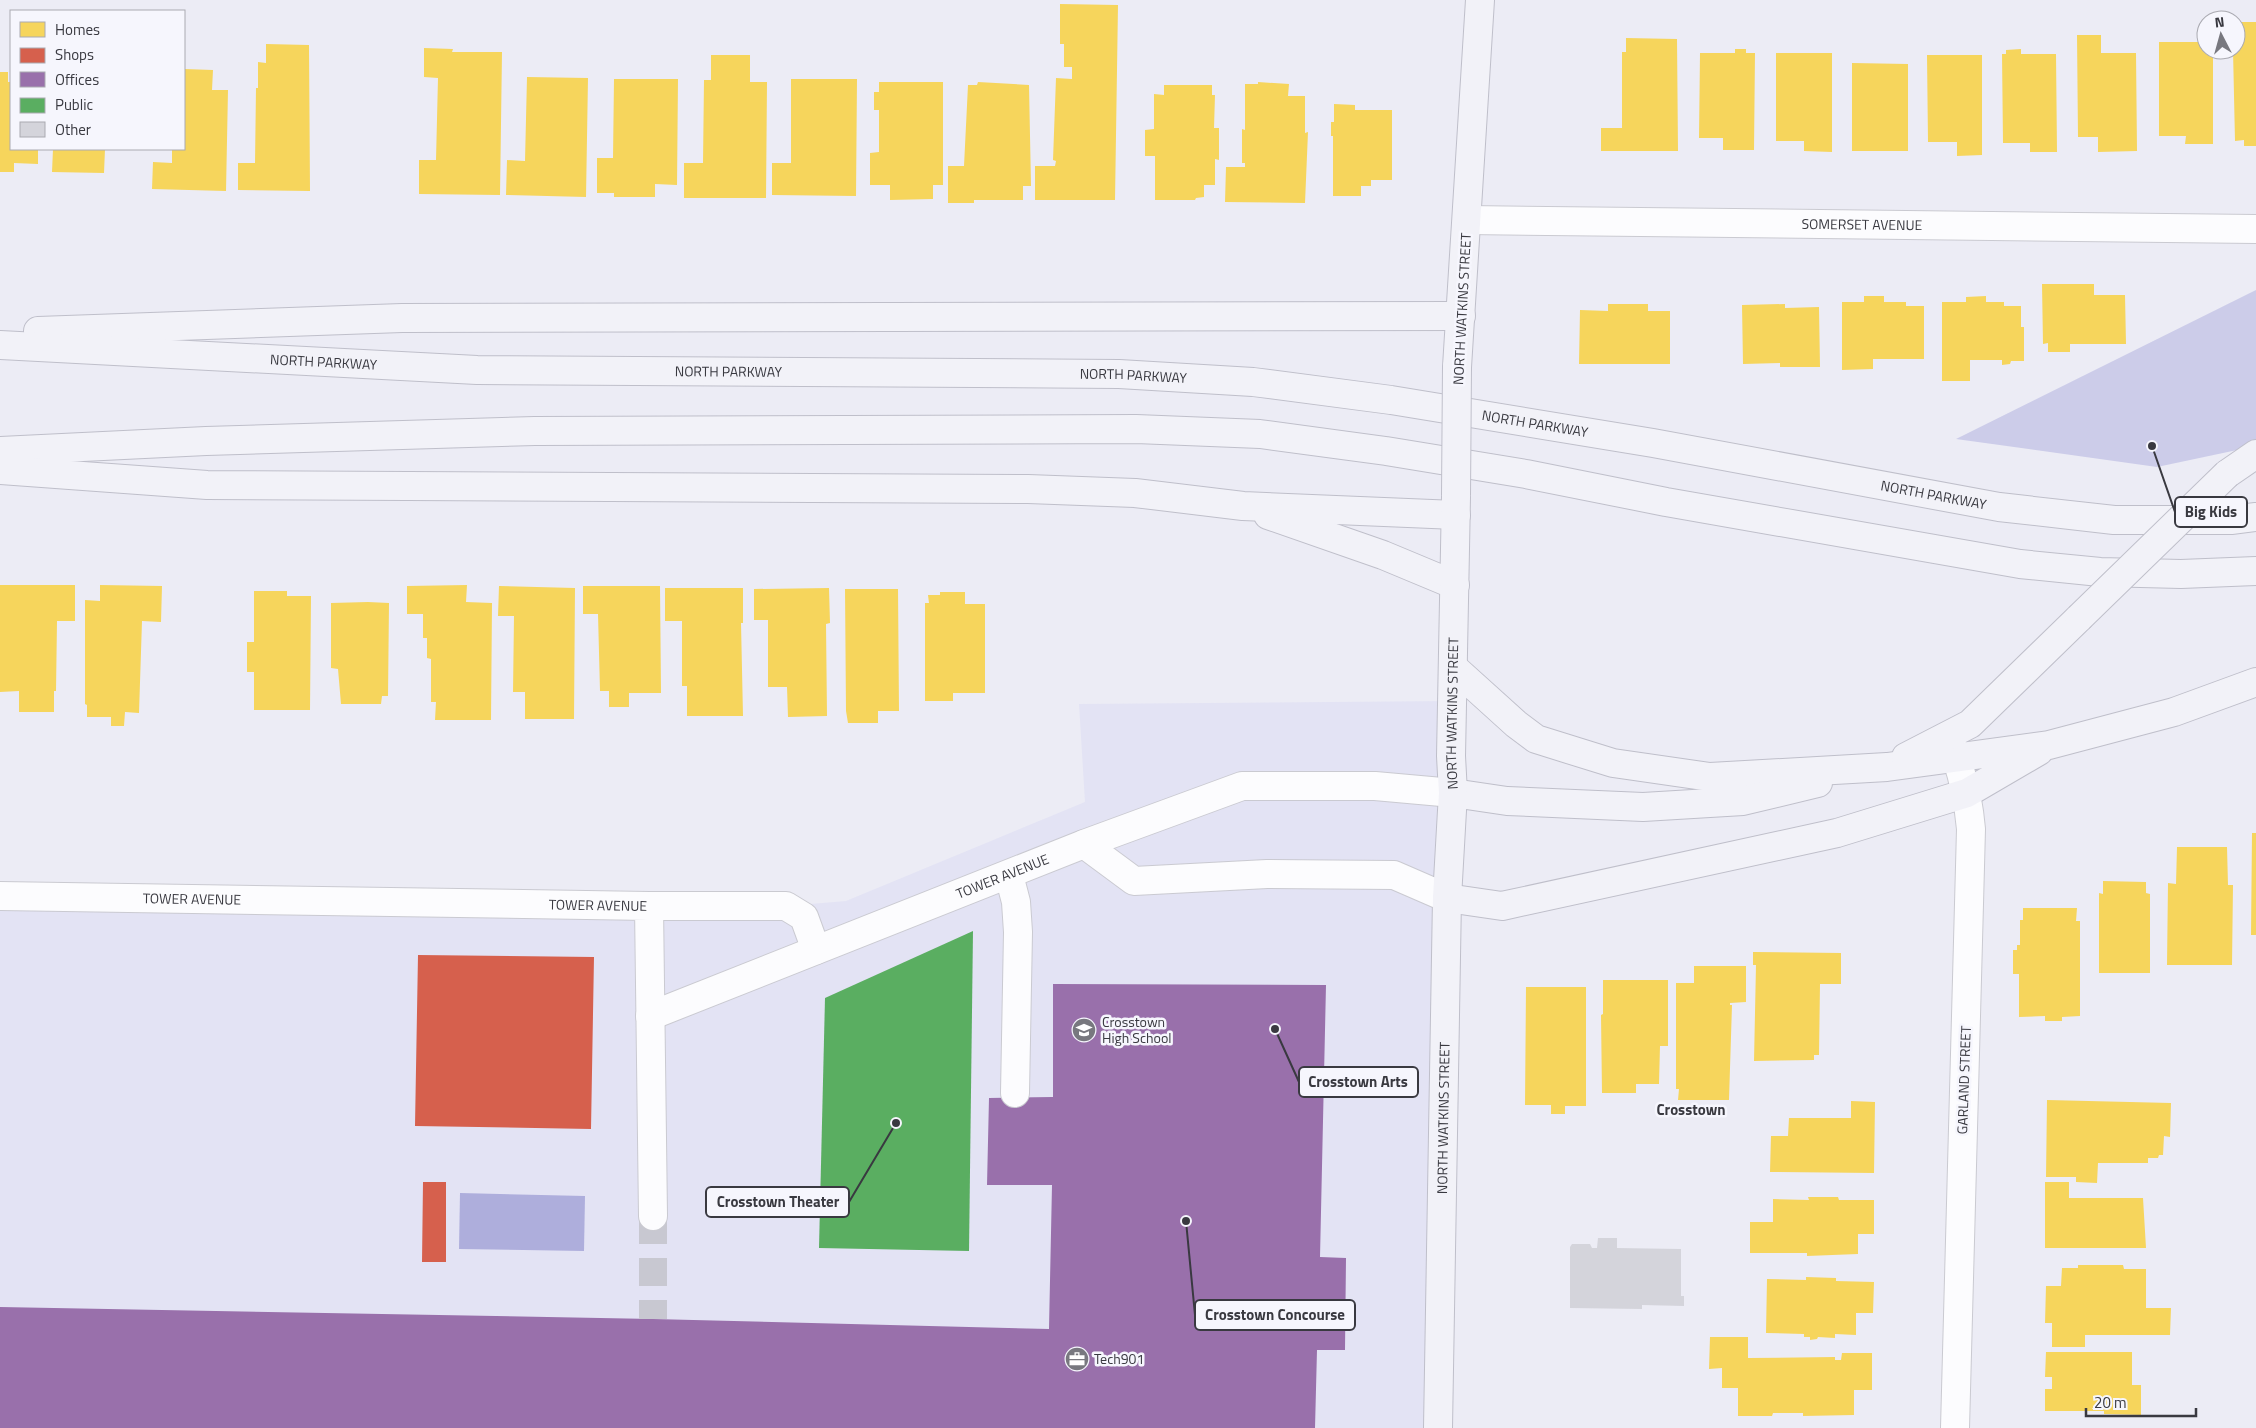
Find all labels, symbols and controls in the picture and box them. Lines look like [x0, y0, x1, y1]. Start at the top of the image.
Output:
legend [10, 10, 185, 150]
north arrow [2196, 10, 2246, 60]
text: N [2214, 11, 2226, 33]
text: Homes [55, 18, 100, 41]
text: Shops [55, 43, 94, 66]
text: Offices [55, 68, 99, 91]
text: Public [55, 93, 93, 116]
text: Other [55, 118, 91, 141]
street label: SOMERSET AVENUE [1801, 213, 1923, 235]
street label: NORTH WATKINS STREET [1447, 232, 1476, 386]
street label: NORTH PARKWAY [269, 348, 378, 375]
street label: NORTH PARKWAY [675, 360, 783, 382]
street label: NORTH PARKWAY [1080, 363, 1188, 388]
street label: NORTH PARKWAY [1480, 404, 1590, 442]
street label: NORTH PARKWAY [1879, 474, 1989, 515]
callout: Big Kids [2175, 497, 2247, 527]
text: Big Kids [2185, 500, 2237, 523]
street label: NORTH WATKINS STREET [1440, 636, 1463, 790]
street label: TOWER AVENUE [953, 848, 1052, 904]
street label: TOWER AVENUE [143, 887, 242, 910]
street label: TOWER AVENUE [549, 893, 647, 916]
place label: Crosstown High School [1102, 1011, 1172, 1048]
school or university icon: Crosstown High School [1071, 1017, 1097, 1043]
street label: GARLAND STREET [1951, 1025, 1976, 1135]
street label: NORTH WATKINS STREET [1431, 1041, 1455, 1194]
callout: Crosstown Arts [1299, 1067, 1418, 1097]
text: Crosstown Arts [1308, 1070, 1408, 1093]
district label: Crosstown [1656, 1098, 1726, 1121]
callout: Crosstown Theater [706, 1187, 849, 1217]
text: Crosstown Theater [717, 1190, 840, 1213]
callout: Crosstown Concourse [1195, 1300, 1355, 1330]
text: Crosstown Concourse [1205, 1303, 1345, 1326]
office icon: Tech901 [1064, 1346, 1090, 1372]
place label: Tech901 [1094, 1348, 1144, 1369]
scale bar [2086, 1386, 2196, 1418]
text: 20 m [2094, 1391, 2127, 1414]

